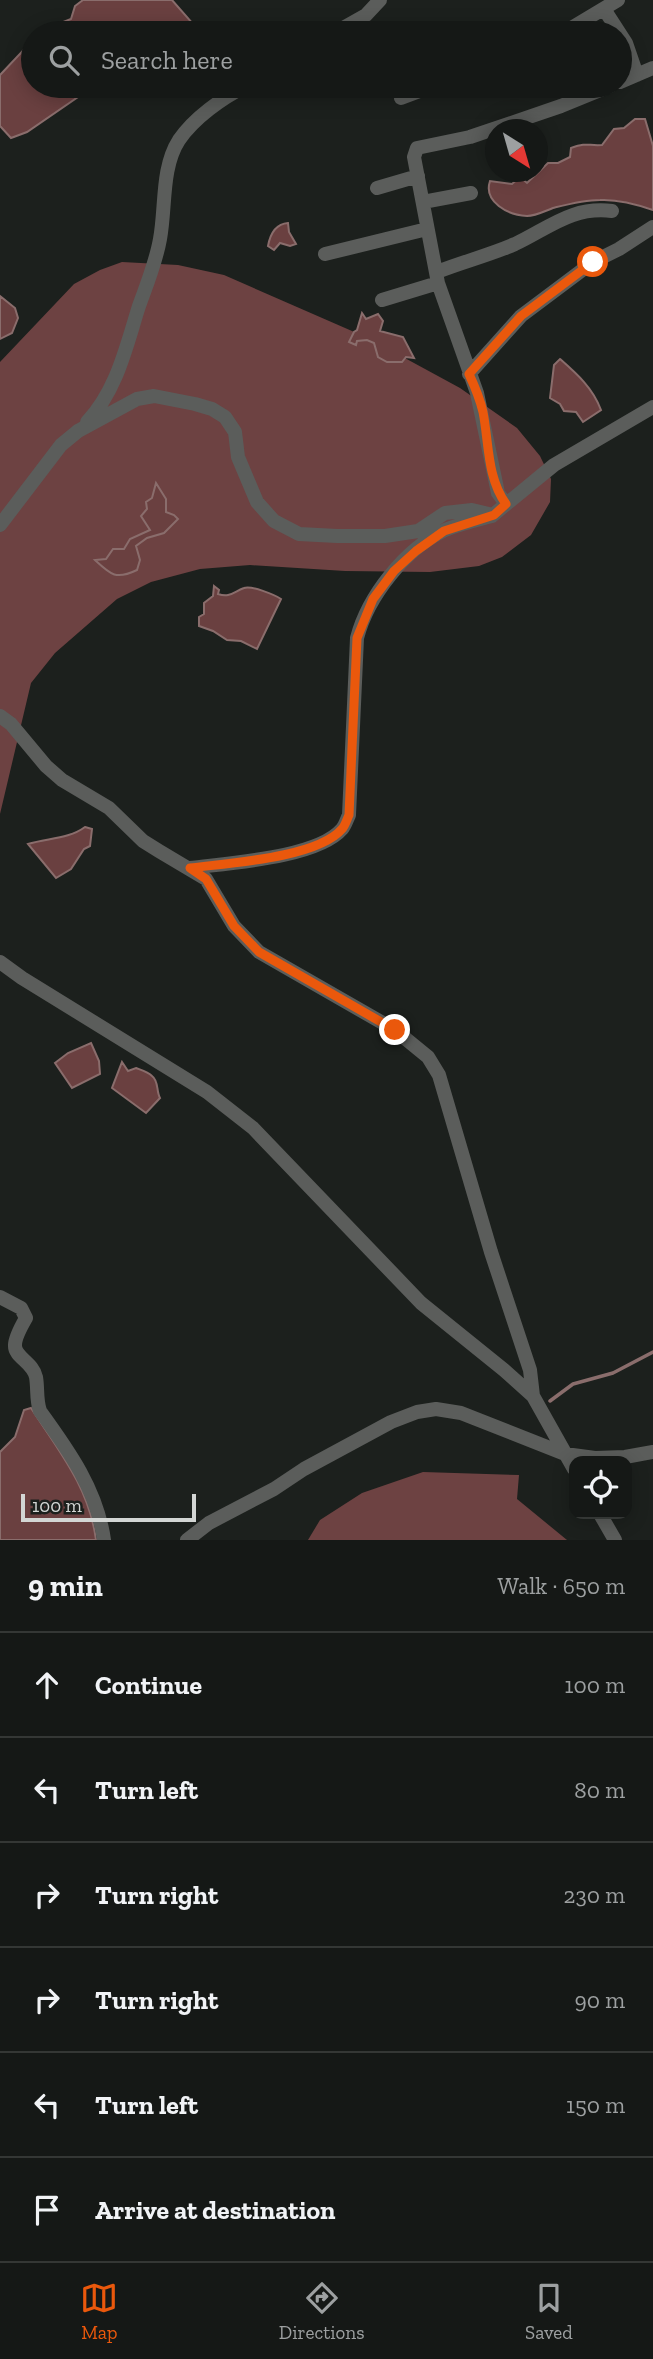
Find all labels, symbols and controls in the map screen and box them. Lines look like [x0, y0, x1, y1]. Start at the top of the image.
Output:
search box [21, 21, 632, 98]
icon: search [45, 41, 83, 79]
text: Search here [101, 44, 233, 76]
north arrow [485, 119, 548, 182]
route start [577, 246, 608, 277]
route end [379, 1014, 410, 1045]
map controls [569, 1456, 632, 1519]
button: locate [569, 1456, 632, 1519]
scale bar [21, 1491, 196, 1523]
text: 100 m [32, 1494, 82, 1517]
text: 9 min [28, 1568, 103, 1604]
text: Walk · 650 m [498, 1572, 625, 1600]
icon: ahead [28, 1666, 66, 1704]
text: Continue [95, 1669, 202, 1701]
text: 100 m [565, 1671, 625, 1699]
icon: left [28, 1771, 66, 1809]
text: Turn left [95, 1774, 198, 1806]
text: 80 m [574, 1776, 625, 1804]
icon: right [28, 1876, 66, 1914]
text: Turn right [95, 1879, 218, 1911]
text: 230 m [564, 1881, 625, 1909]
icon: right [28, 1981, 66, 2019]
text: Turn right [95, 1984, 218, 2016]
text: 90 m [574, 1986, 625, 2014]
icon: left [28, 2086, 66, 2124]
text: Turn left [95, 2089, 198, 2121]
text: 150 m [566, 2091, 625, 2119]
icon: arrive [28, 2191, 66, 2229]
text: Arrive at destination [95, 2194, 335, 2226]
tab: Map [80, 2279, 118, 2344]
tab: Directions [279, 2279, 365, 2344]
tab: Saved [525, 2279, 573, 2344]

